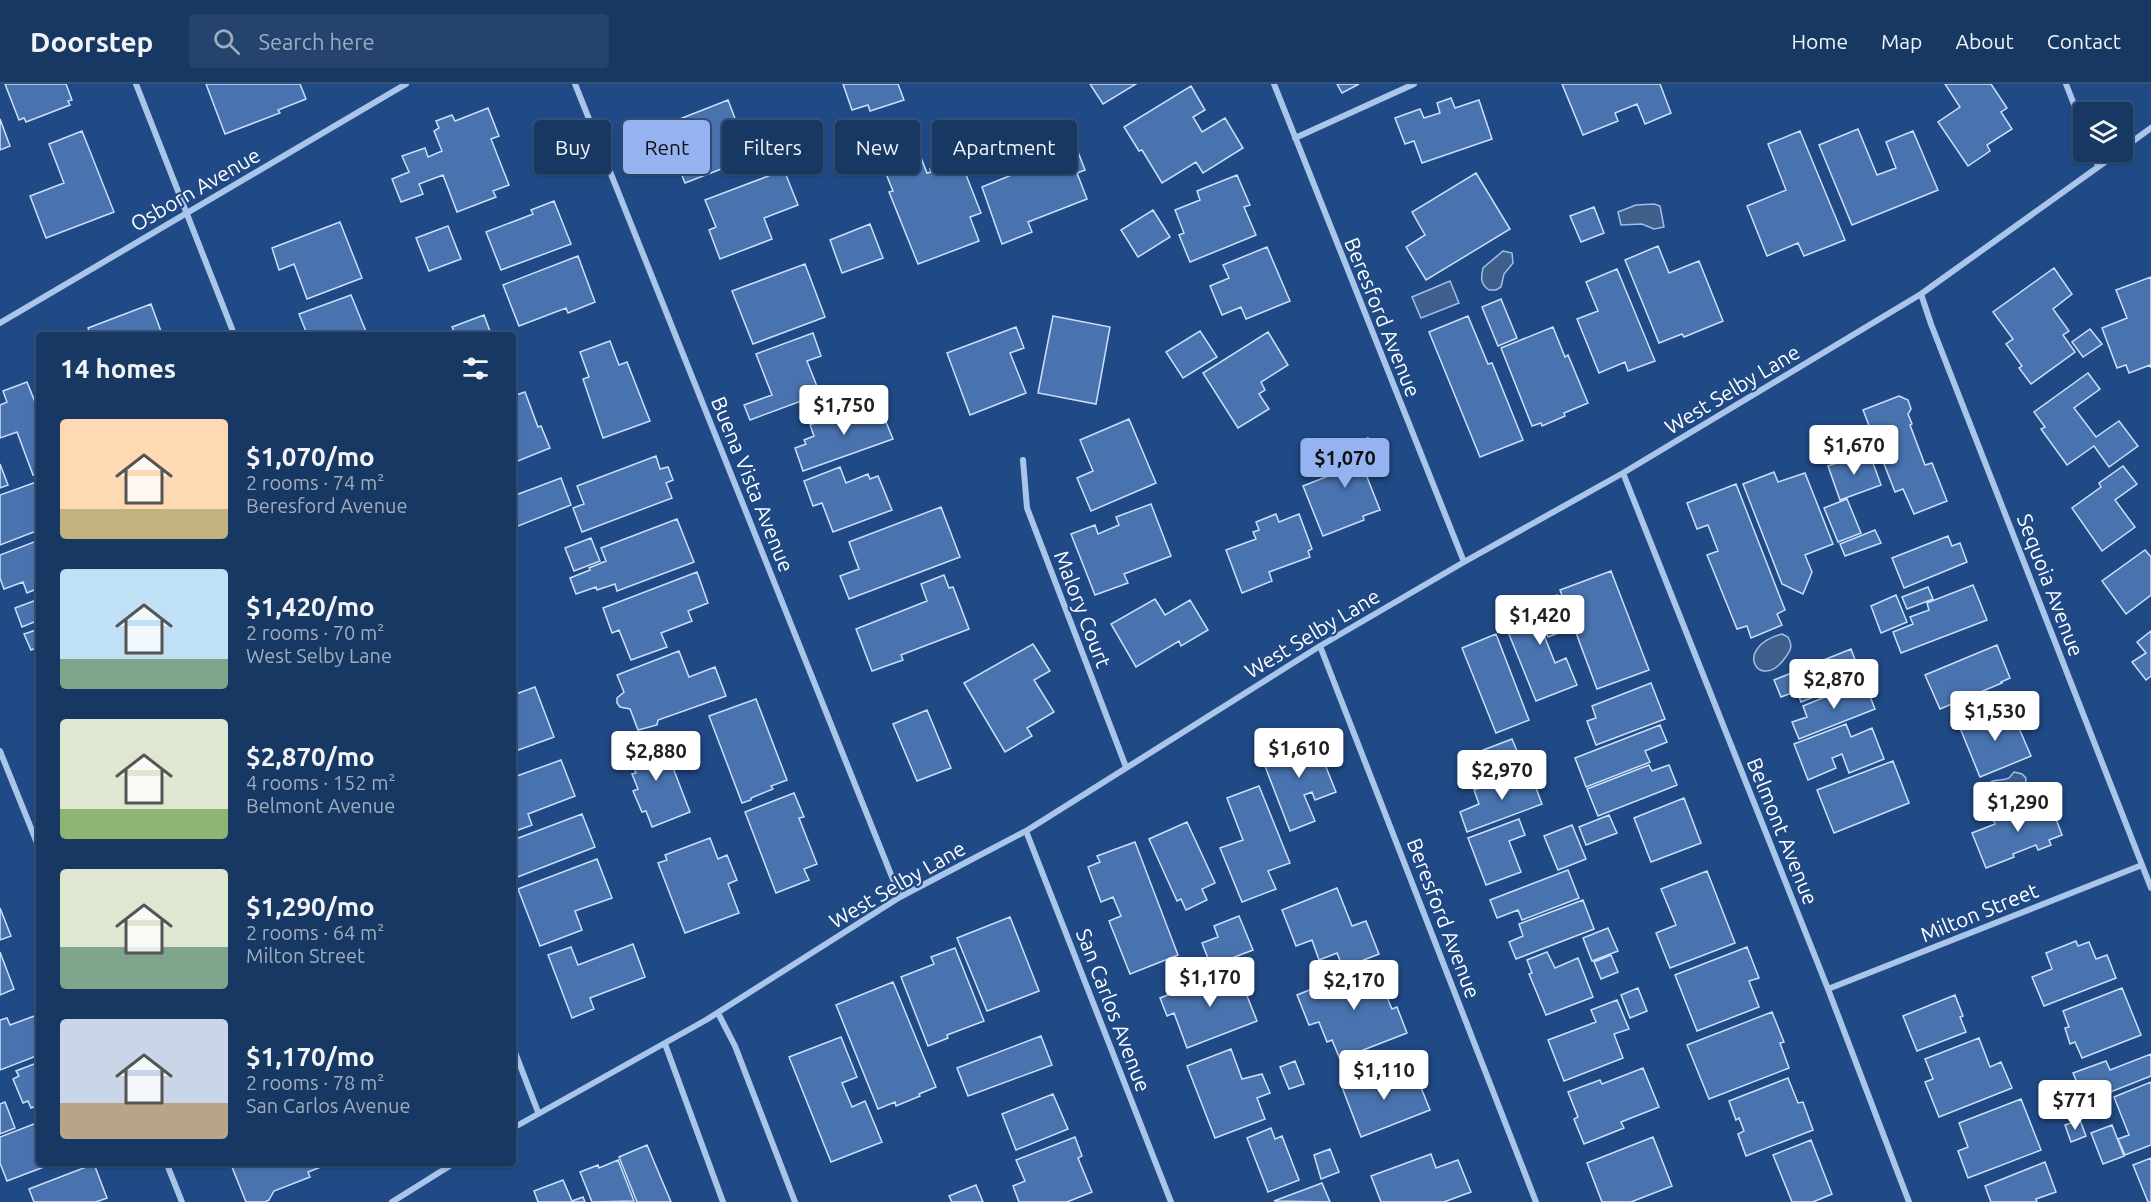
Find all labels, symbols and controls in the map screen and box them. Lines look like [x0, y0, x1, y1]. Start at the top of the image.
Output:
search box [189, 14, 609, 68]
icon: search [210, 25, 243, 58]
text: Doorstep [30, 26, 153, 57]
text: Search here [258, 29, 375, 54]
text: Home [1791, 29, 1848, 53]
text: Map [1881, 29, 1922, 53]
text: About [1955, 29, 2014, 53]
text: Contact [2047, 29, 2121, 53]
map controls [2073, 102, 2133, 162]
button: layers [2073, 102, 2133, 162]
chip: Buy [534, 120, 611, 174]
chip: Rent [623, 120, 710, 174]
chip: Filters [722, 120, 823, 174]
chip: New [835, 120, 920, 174]
chip: Apartment [932, 120, 1077, 174]
street label: Osborn Avenue [126, 142, 264, 236]
street label: Beresford Avenue [1340, 234, 1426, 400]
street label: West Selby Lane [1660, 339, 1804, 439]
icon: filters [459, 352, 492, 385]
text: 14 homes [60, 354, 176, 383]
pin: $1,750 [795, 385, 893, 436]
street label: Buena Vista Avenue [707, 393, 799, 575]
text: $1,750 [813, 393, 875, 416]
pin: $1,670 [1805, 425, 1903, 476]
text: $1,670 [1823, 433, 1885, 456]
pin: $1,070 [1296, 438, 1394, 489]
text: $1,070/mo [246, 442, 375, 471]
icon: home [108, 443, 180, 515]
text: $1,070 [1314, 446, 1376, 469]
text: 2 rooms · 74 m² [246, 471, 384, 494]
text: Beresford Avenue [246, 494, 408, 517]
street label: Sequoia Avenue [2013, 510, 2089, 660]
street label: Malory Court [1050, 547, 1116, 671]
street label: West Selby Lane [1240, 583, 1384, 683]
text: $1,420/mo [246, 592, 375, 621]
icon: home [108, 593, 180, 665]
pin: $1,420 [1491, 595, 1589, 646]
text: $1,420 [1509, 603, 1571, 626]
text: 2 rooms · 70 m² [246, 621, 384, 644]
text: West Selby Lane [246, 644, 392, 667]
pin: $2,870 [1785, 659, 1883, 710]
text: $2,870 [1803, 667, 1865, 690]
pin: $1,530 [1946, 691, 2044, 742]
text: $1,530 [1964, 699, 2026, 722]
pin: $1,610 [1250, 728, 1348, 779]
pin: $2,880 [607, 731, 705, 782]
text: $1,610 [1268, 736, 1330, 759]
text: $2,880 [625, 739, 687, 762]
text: $2,870/mo [246, 742, 375, 771]
icon: home [108, 743, 180, 815]
pin: $2,970 [1453, 750, 1551, 801]
street label: Belmont Avenue [1743, 754, 1823, 908]
text: $2,970 [1471, 758, 1533, 781]
text: 4 rooms · 152 m² [246, 771, 396, 794]
pin: $1,290 [1969, 782, 2067, 833]
text: $1,290 [1987, 790, 2049, 813]
text: Belmont Avenue [246, 794, 395, 817]
street label: West Selby Lane [825, 835, 969, 933]
street label: Beresford Avenue [1402, 835, 1486, 1001]
street label: Milton Street [1917, 877, 2041, 947]
text: $1,290/mo [246, 892, 375, 921]
icon: home [108, 893, 180, 965]
text: 2 rooms · 64 m² [246, 921, 384, 944]
street label: San Carlos Avenue [1072, 925, 1156, 1095]
text: Milton Street [246, 944, 365, 967]
pin: $1,170 [1161, 957, 1259, 1008]
pin: $2,170 [1305, 960, 1403, 1011]
text: $1,170 [1179, 965, 1241, 988]
text: $2,170 [1323, 968, 1385, 991]
text: $1,170/mo [246, 1042, 375, 1071]
icon: home [108, 1043, 180, 1115]
pin: $1,110 [1335, 1050, 1433, 1101]
text: $1,110 [1353, 1058, 1415, 1081]
text: 2 rooms · 78 m² [246, 1071, 384, 1094]
pin: $771 [2039, 1080, 2111, 1131]
text: $771 [2052, 1088, 2098, 1111]
text: San Carlos Avenue [246, 1094, 411, 1117]

